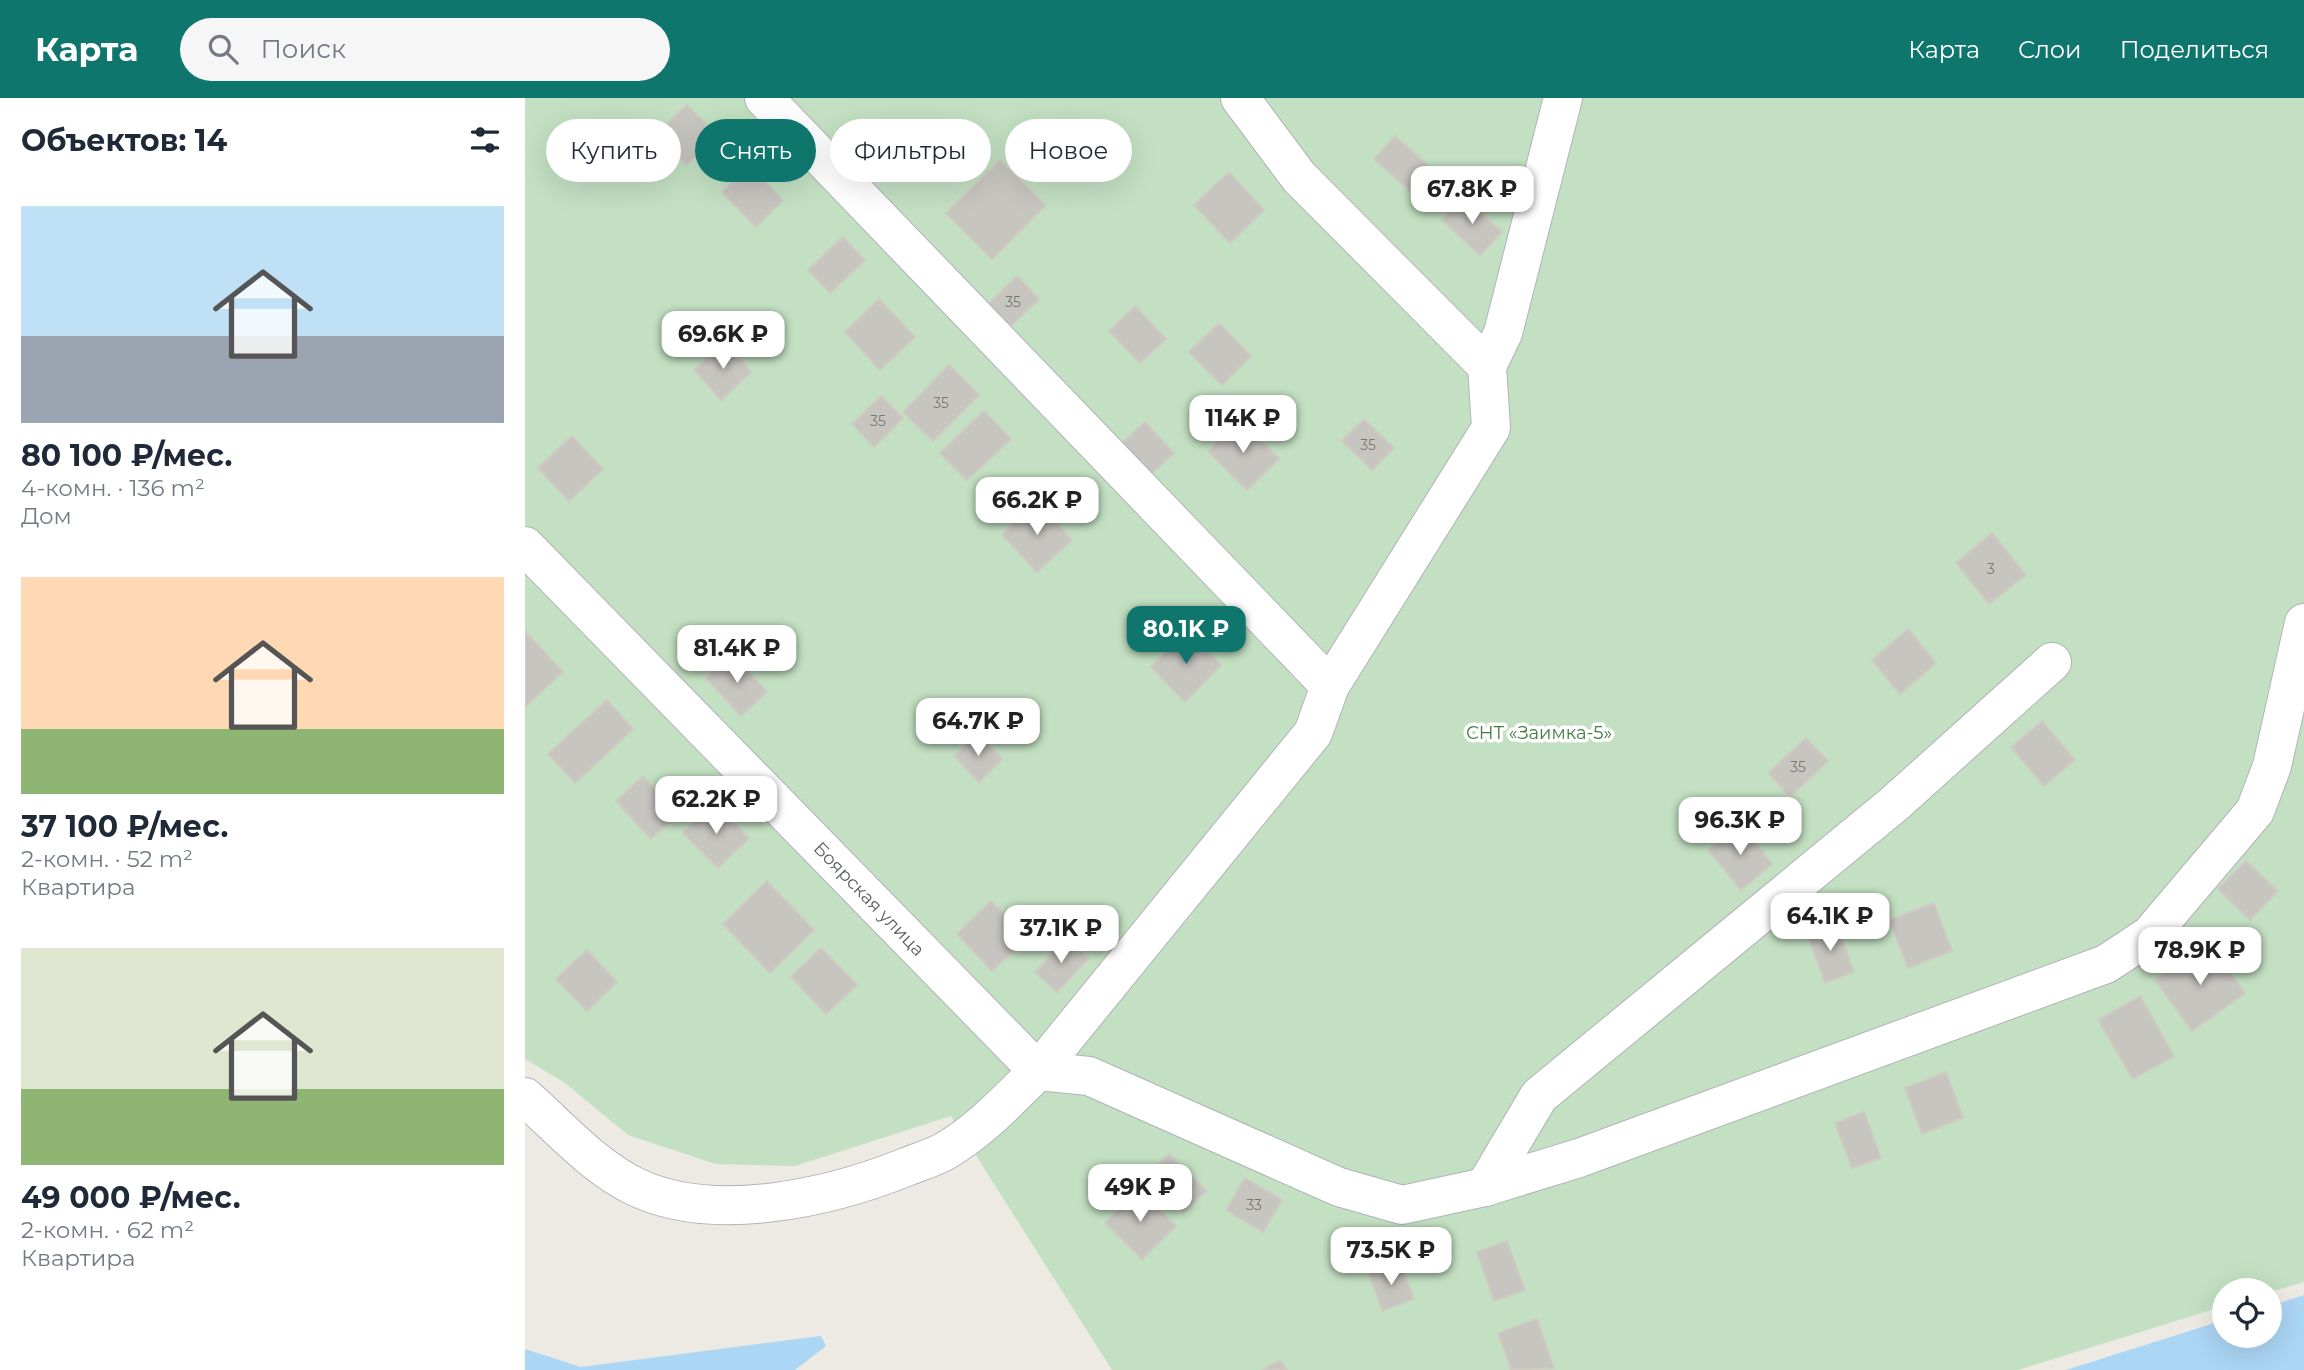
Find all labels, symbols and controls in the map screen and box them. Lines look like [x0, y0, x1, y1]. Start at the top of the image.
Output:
search box [180, 18, 670, 81]
text: Карта [35, 29, 138, 69]
icon: search [204, 30, 242, 68]
text: Поиск [260, 33, 346, 65]
text: Карта [1908, 35, 1980, 64]
text: Слои [2018, 35, 2082, 64]
text: Поделиться [2120, 35, 2269, 64]
chip: Купить [546, 119, 681, 182]
chip: Снять [695, 119, 816, 182]
chip: Фильтры [830, 119, 991, 182]
chip: Новое [1005, 119, 1132, 182]
icon: filters [466, 121, 504, 159]
text: Объектов: 14 [21, 122, 227, 159]
pin: 67.8K ₽ [1407, 166, 1537, 226]
text: 67.8K ₽ [1427, 175, 1517, 203]
icon: home [200, 251, 326, 377]
house number: 35 [1005, 293, 1021, 311]
pin: 69.6K ₽ [658, 312, 788, 371]
text: 69.6K ₽ [678, 320, 768, 348]
house number: 35 [933, 394, 949, 412]
pin: 114K ₽ [1186, 396, 1300, 455]
text: 114K ₽ [1205, 404, 1281, 432]
house number: 35 [870, 412, 886, 430]
house number: 35 [1360, 436, 1376, 454]
text: 80 100 ₽/мес. [21, 437, 232, 474]
text: 4-комн. · 136 m² [21, 474, 205, 502]
pin: 66.2K ₽ [972, 478, 1102, 537]
text: 66.2K ₽ [992, 486, 1082, 514]
text: Дом [21, 502, 72, 530]
house number: 3 [1987, 560, 1995, 578]
pin: 80.1K ₽ [1121, 606, 1251, 666]
text: 80.1K ₽ [1143, 615, 1229, 643]
icon: home [200, 622, 326, 748]
pin: 81.4K ₽ [672, 626, 802, 685]
text: 81.4K ₽ [693, 634, 781, 662]
pin: 64.7K ₽ [913, 698, 1043, 758]
text: 64.7K ₽ [932, 707, 1024, 735]
park label: СНТ «Заимка-5» [1466, 722, 1612, 744]
house number: 35 [1790, 758, 1806, 776]
pin: 62.2K ₽ [651, 776, 781, 836]
text: 62.2K ₽ [671, 785, 761, 813]
pin: 96.3K ₽ [1675, 798, 1805, 857]
text: 96.3K ₽ [1695, 806, 1785, 834]
text: 37 100 ₽/мес. [21, 808, 228, 845]
street label: Боярская улица [809, 837, 929, 961]
text: 2-комн. · 52 m² [21, 845, 193, 873]
text: Квартира [21, 873, 135, 901]
pin: 64.1K ₽ [1765, 894, 1895, 953]
text: 64.1K ₽ [1786, 902, 1874, 930]
pin: 37.1K ₽ [996, 906, 1126, 965]
text: 37.1K ₽ [1020, 914, 1102, 942]
pin: 78.9K ₽ [2135, 928, 2265, 987]
text: 78.9K ₽ [2154, 936, 2246, 964]
icon: home [200, 993, 326, 1119]
pin: 49K ₽ [1091, 1164, 1189, 1224]
text: 49K ₽ [1104, 1173, 1176, 1201]
text: 49 000 ₽/мес. [21, 1179, 241, 1216]
house number: 33 [1246, 1196, 1262, 1214]
text: 2-комн. · 62 m² [21, 1216, 194, 1244]
pin: 73.5K ₽ [1326, 1228, 1456, 1287]
text: 73.5K ₽ [1347, 1236, 1435, 1264]
text: Квартира [21, 1244, 135, 1272]
map controls [2212, 1278, 2282, 1348]
button: locate [2212, 1278, 2282, 1348]

